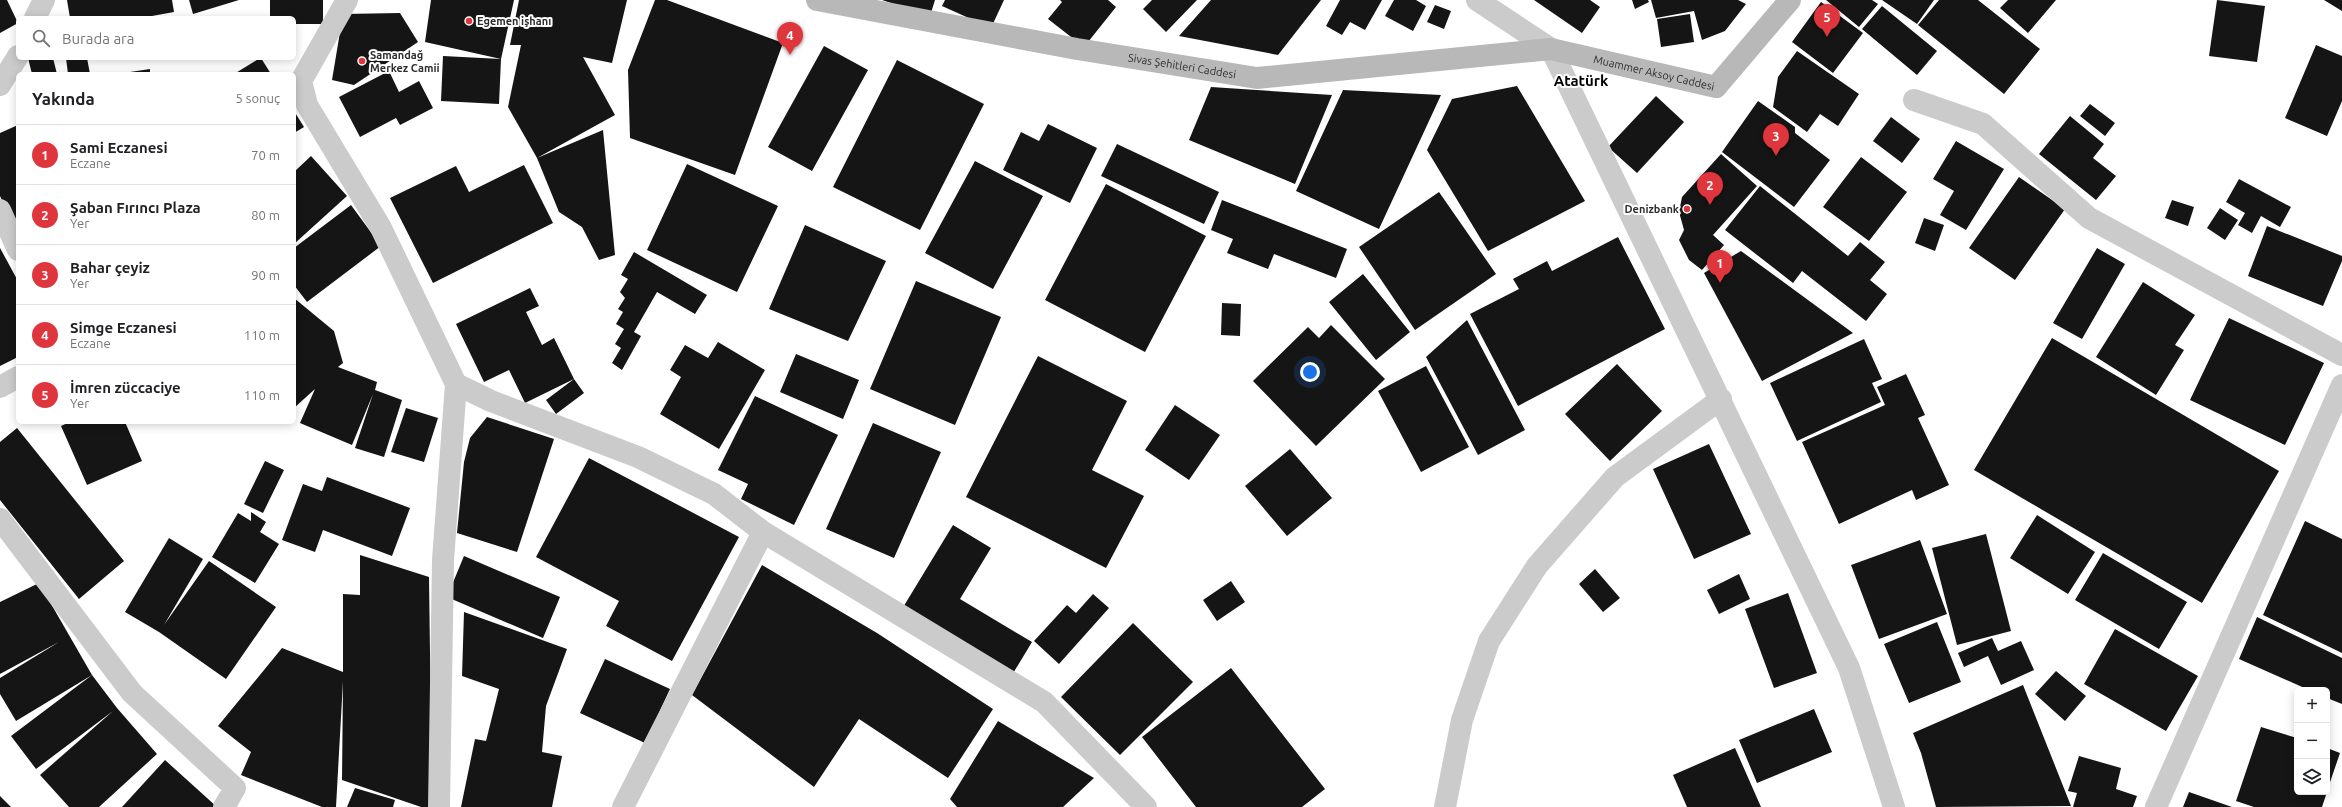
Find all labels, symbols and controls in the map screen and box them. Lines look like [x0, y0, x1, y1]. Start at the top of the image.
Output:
pin: 5 [1814, 4, 1840, 37]
place label: Egemen işhanı [477, 15, 551, 27]
search box [16, 16, 296, 60]
marker: Egemen işhanı [464, 16, 474, 26]
pin: 4 [777, 22, 803, 55]
icon: search [30, 27, 52, 49]
text: Burada ara [62, 30, 134, 47]
place label: Samandağ Merkez Camii [370, 49, 440, 74]
street label: Sivas Şehitleri Caddesi [1127, 51, 1237, 81]
street label: Muammer Aksoy Caddesi [1592, 53, 1716, 92]
marker: Samandağ Merkez Camii [357, 56, 367, 66]
district label: Atatürk [1554, 72, 1609, 89]
text: Yakında [32, 89, 95, 108]
text: 5 sonuç [236, 91, 280, 105]
pin: 3 [1763, 123, 1789, 156]
text: Sami Eczanesi [70, 139, 168, 156]
text: 1 [41, 148, 49, 162]
text: 70 m [251, 148, 280, 162]
text: Eczane [70, 156, 111, 170]
pin: 2 [1697, 172, 1723, 205]
text: Şaban Fırıncı Plaza [70, 199, 201, 216]
place label: Denizbank [1625, 203, 1680, 215]
marker: Denizbank [1682, 204, 1692, 214]
text: 2 [41, 208, 49, 222]
text: 80 m [251, 208, 280, 222]
text: Yer [70, 216, 89, 230]
pin: 1 [1707, 250, 1733, 283]
text: Bahar çeyiz [70, 259, 150, 276]
text: 3 [41, 268, 49, 282]
text: 90 m [251, 268, 280, 282]
text: Yer [70, 276, 89, 290]
text: Simge Eczanesi [70, 319, 177, 336]
text: 4 [41, 328, 49, 342]
text: 110 m [244, 328, 280, 342]
text: Eczane [70, 336, 111, 350]
your location [1300, 362, 1320, 382]
text: İmren züccaciye [70, 379, 181, 396]
text: 5 [41, 388, 49, 402]
text: 110 m [244, 388, 280, 402]
text: Yer [70, 396, 89, 410]
map controls [2294, 687, 2330, 795]
button: + [2294, 687, 2330, 723]
button: − [2294, 723, 2330, 759]
button: layers [2294, 759, 2330, 795]

